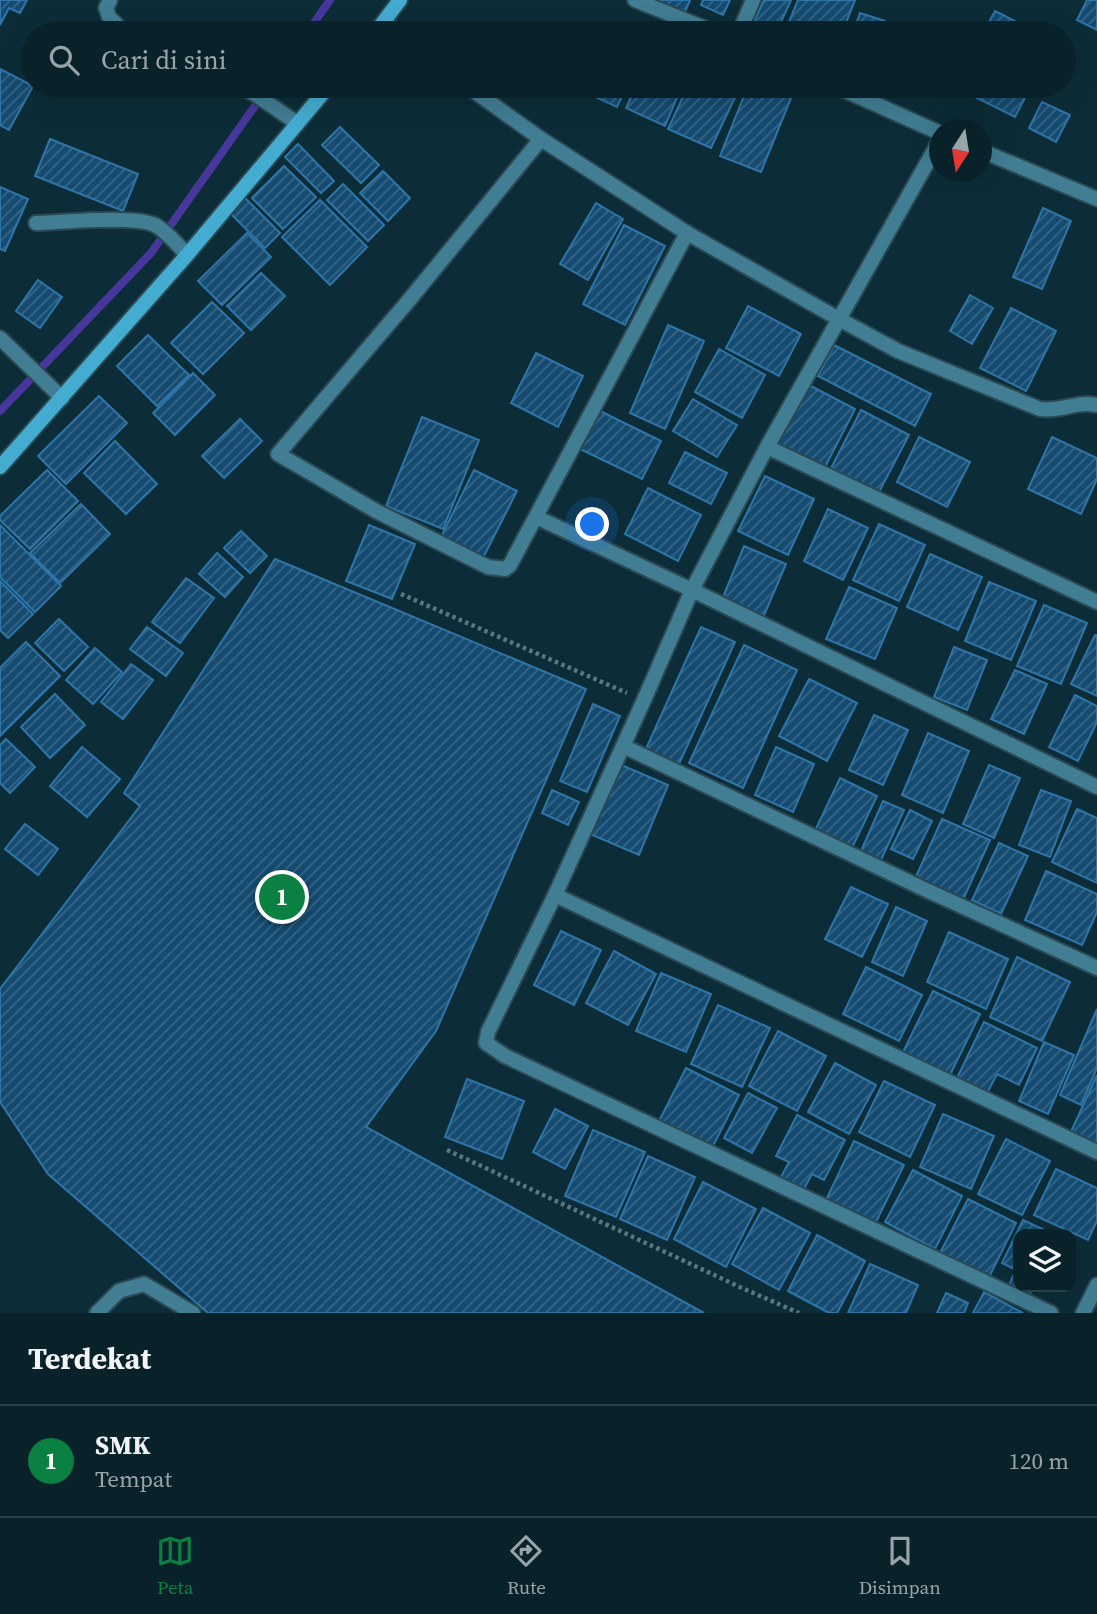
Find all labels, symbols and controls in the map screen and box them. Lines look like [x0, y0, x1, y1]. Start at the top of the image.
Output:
search box [21, 21, 1076, 98]
icon: search [45, 41, 83, 79]
text: Cari di sini [101, 42, 226, 78]
north arrow [929, 119, 992, 182]
your location [575, 507, 609, 541]
pin: 1 [259, 871, 305, 923]
map controls [1013, 1229, 1076, 1292]
button: layers [1013, 1229, 1076, 1292]
text: Terdekat [28, 1338, 151, 1379]
text: SMK [95, 1427, 150, 1463]
text: 1 [45, 1445, 57, 1477]
text: 120 m [1008, 1445, 1069, 1477]
text: Tempat [95, 1463, 172, 1495]
tab: Peta [156, 1532, 194, 1600]
tab: Rute [507, 1532, 546, 1600]
tab: Disimpan [859, 1532, 941, 1600]

